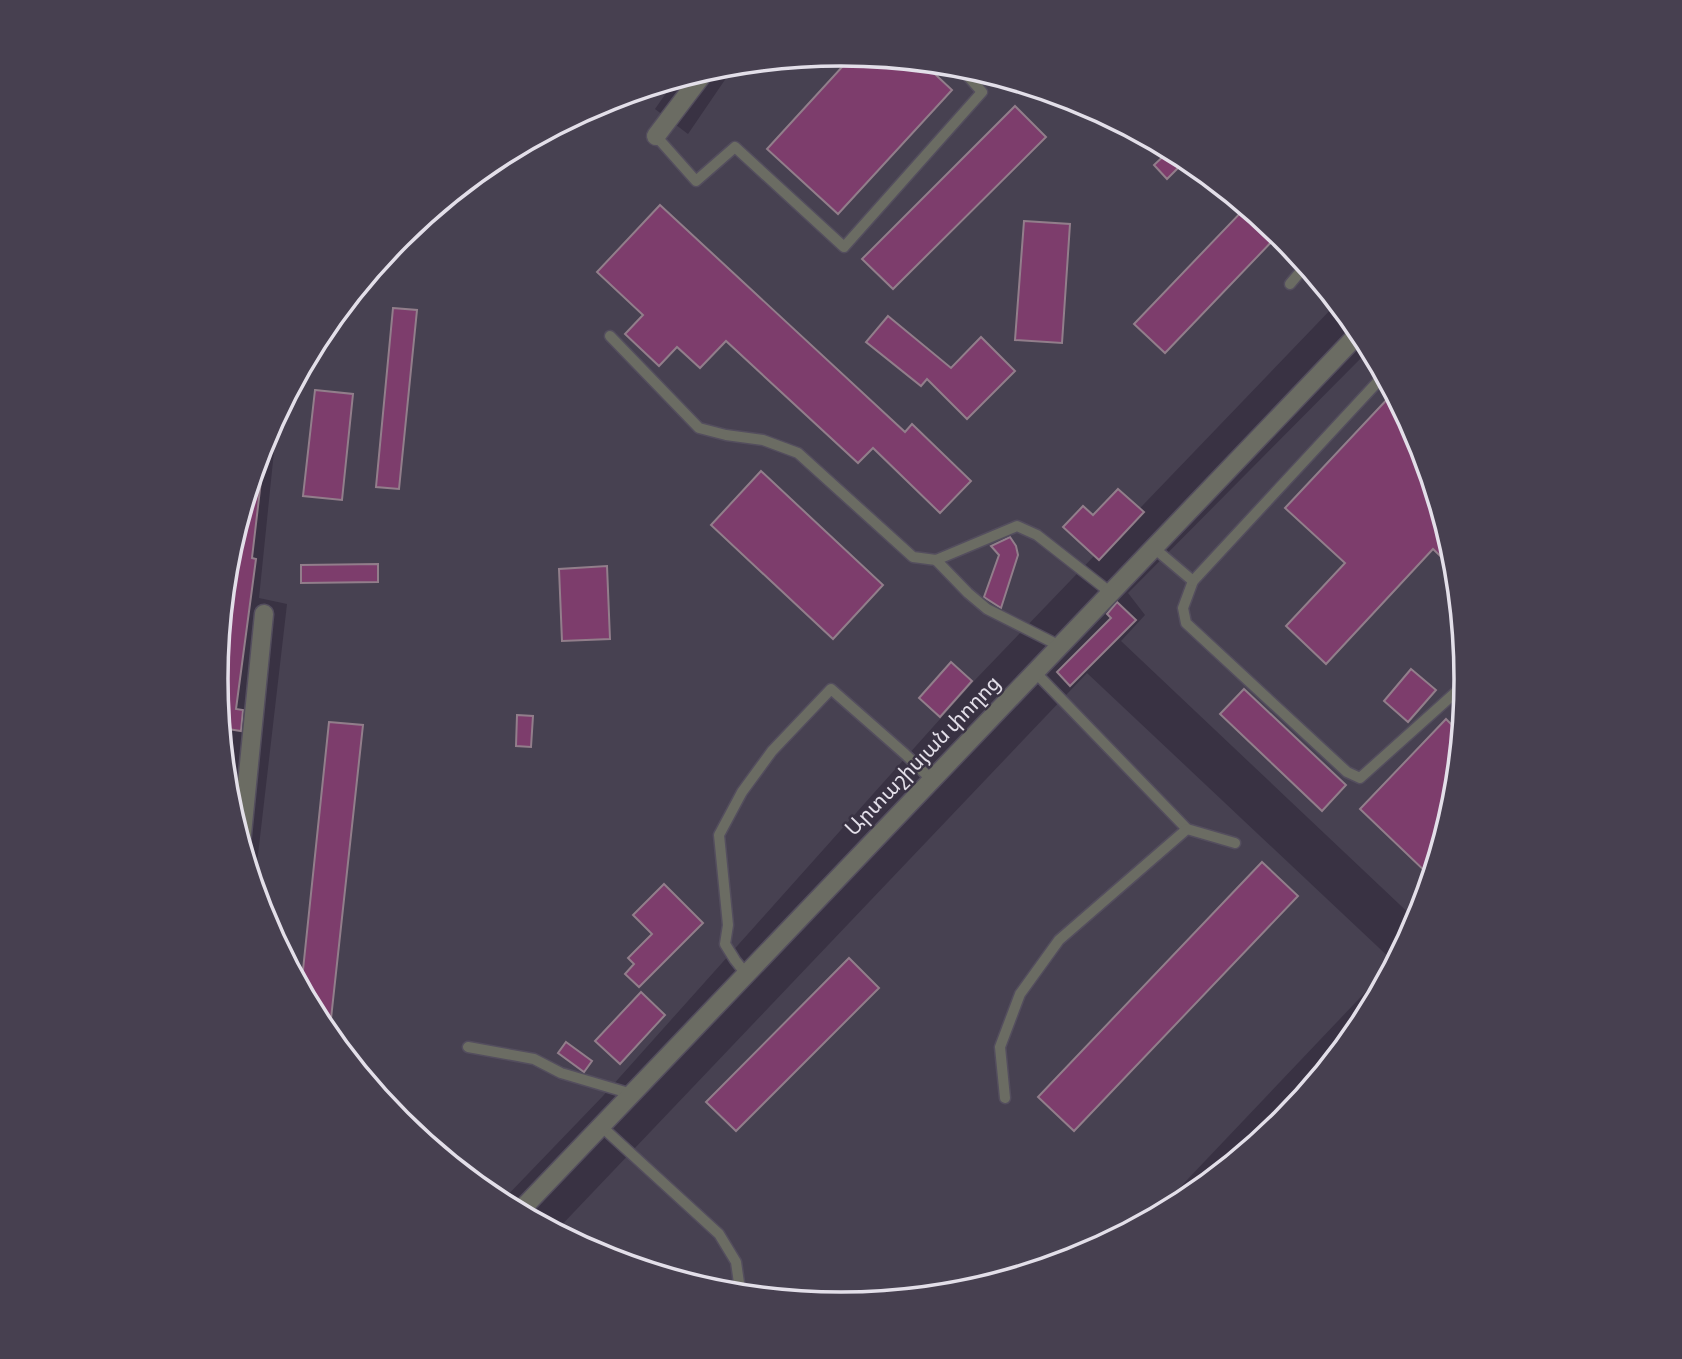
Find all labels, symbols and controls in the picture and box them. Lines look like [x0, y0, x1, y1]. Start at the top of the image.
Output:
street label: Արտաշիսյան փողոց [842, 672, 1005, 841]

